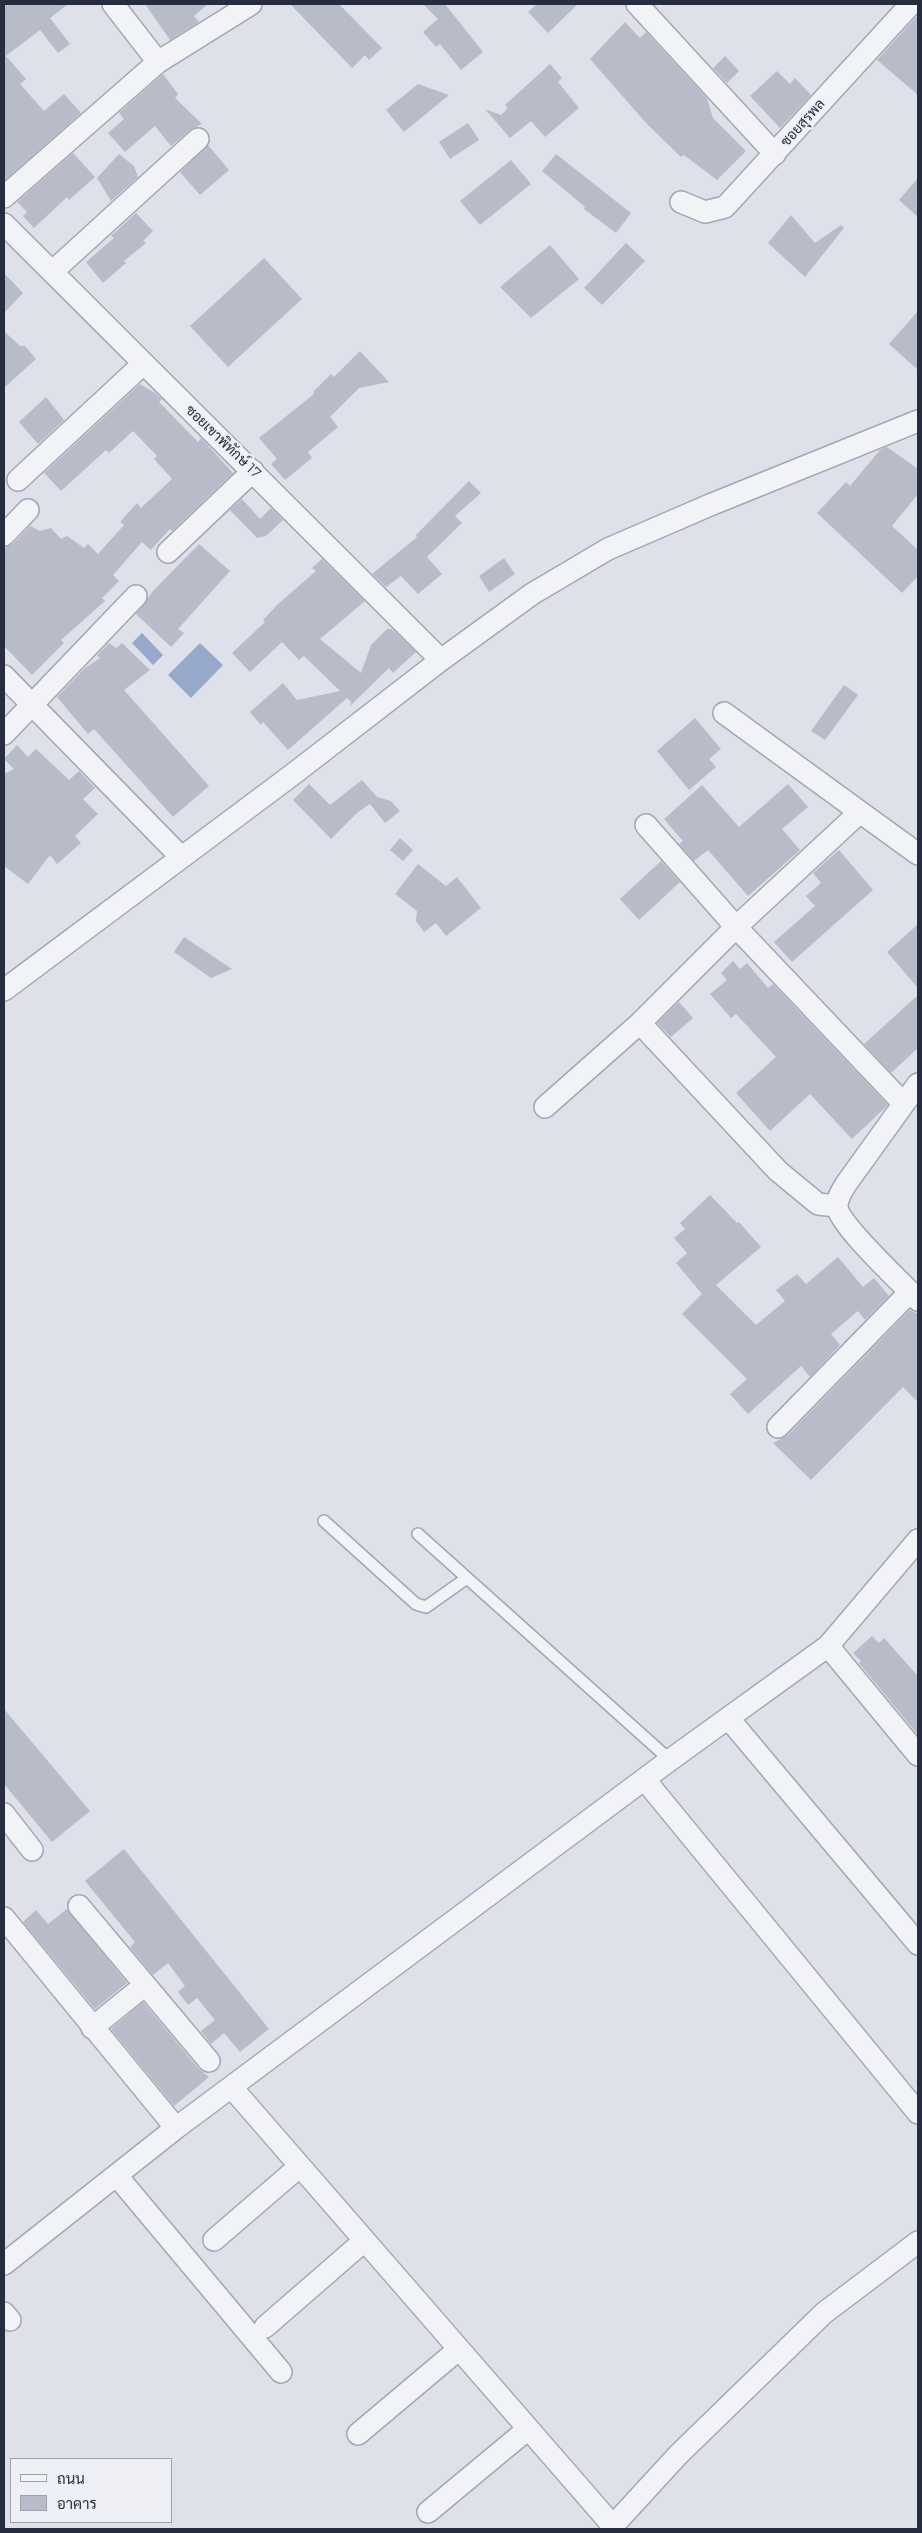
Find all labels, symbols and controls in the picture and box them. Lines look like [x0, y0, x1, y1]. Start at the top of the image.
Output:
street label: ซอยสุรพล [777, 96, 829, 150]
street label: ซอยเขาพิทักษ์ 17 [182, 402, 264, 482]
legend [10, 2458, 172, 2523]
text: ถนน [57, 2469, 85, 2488]
text: อาคาร [57, 2494, 97, 2513]

